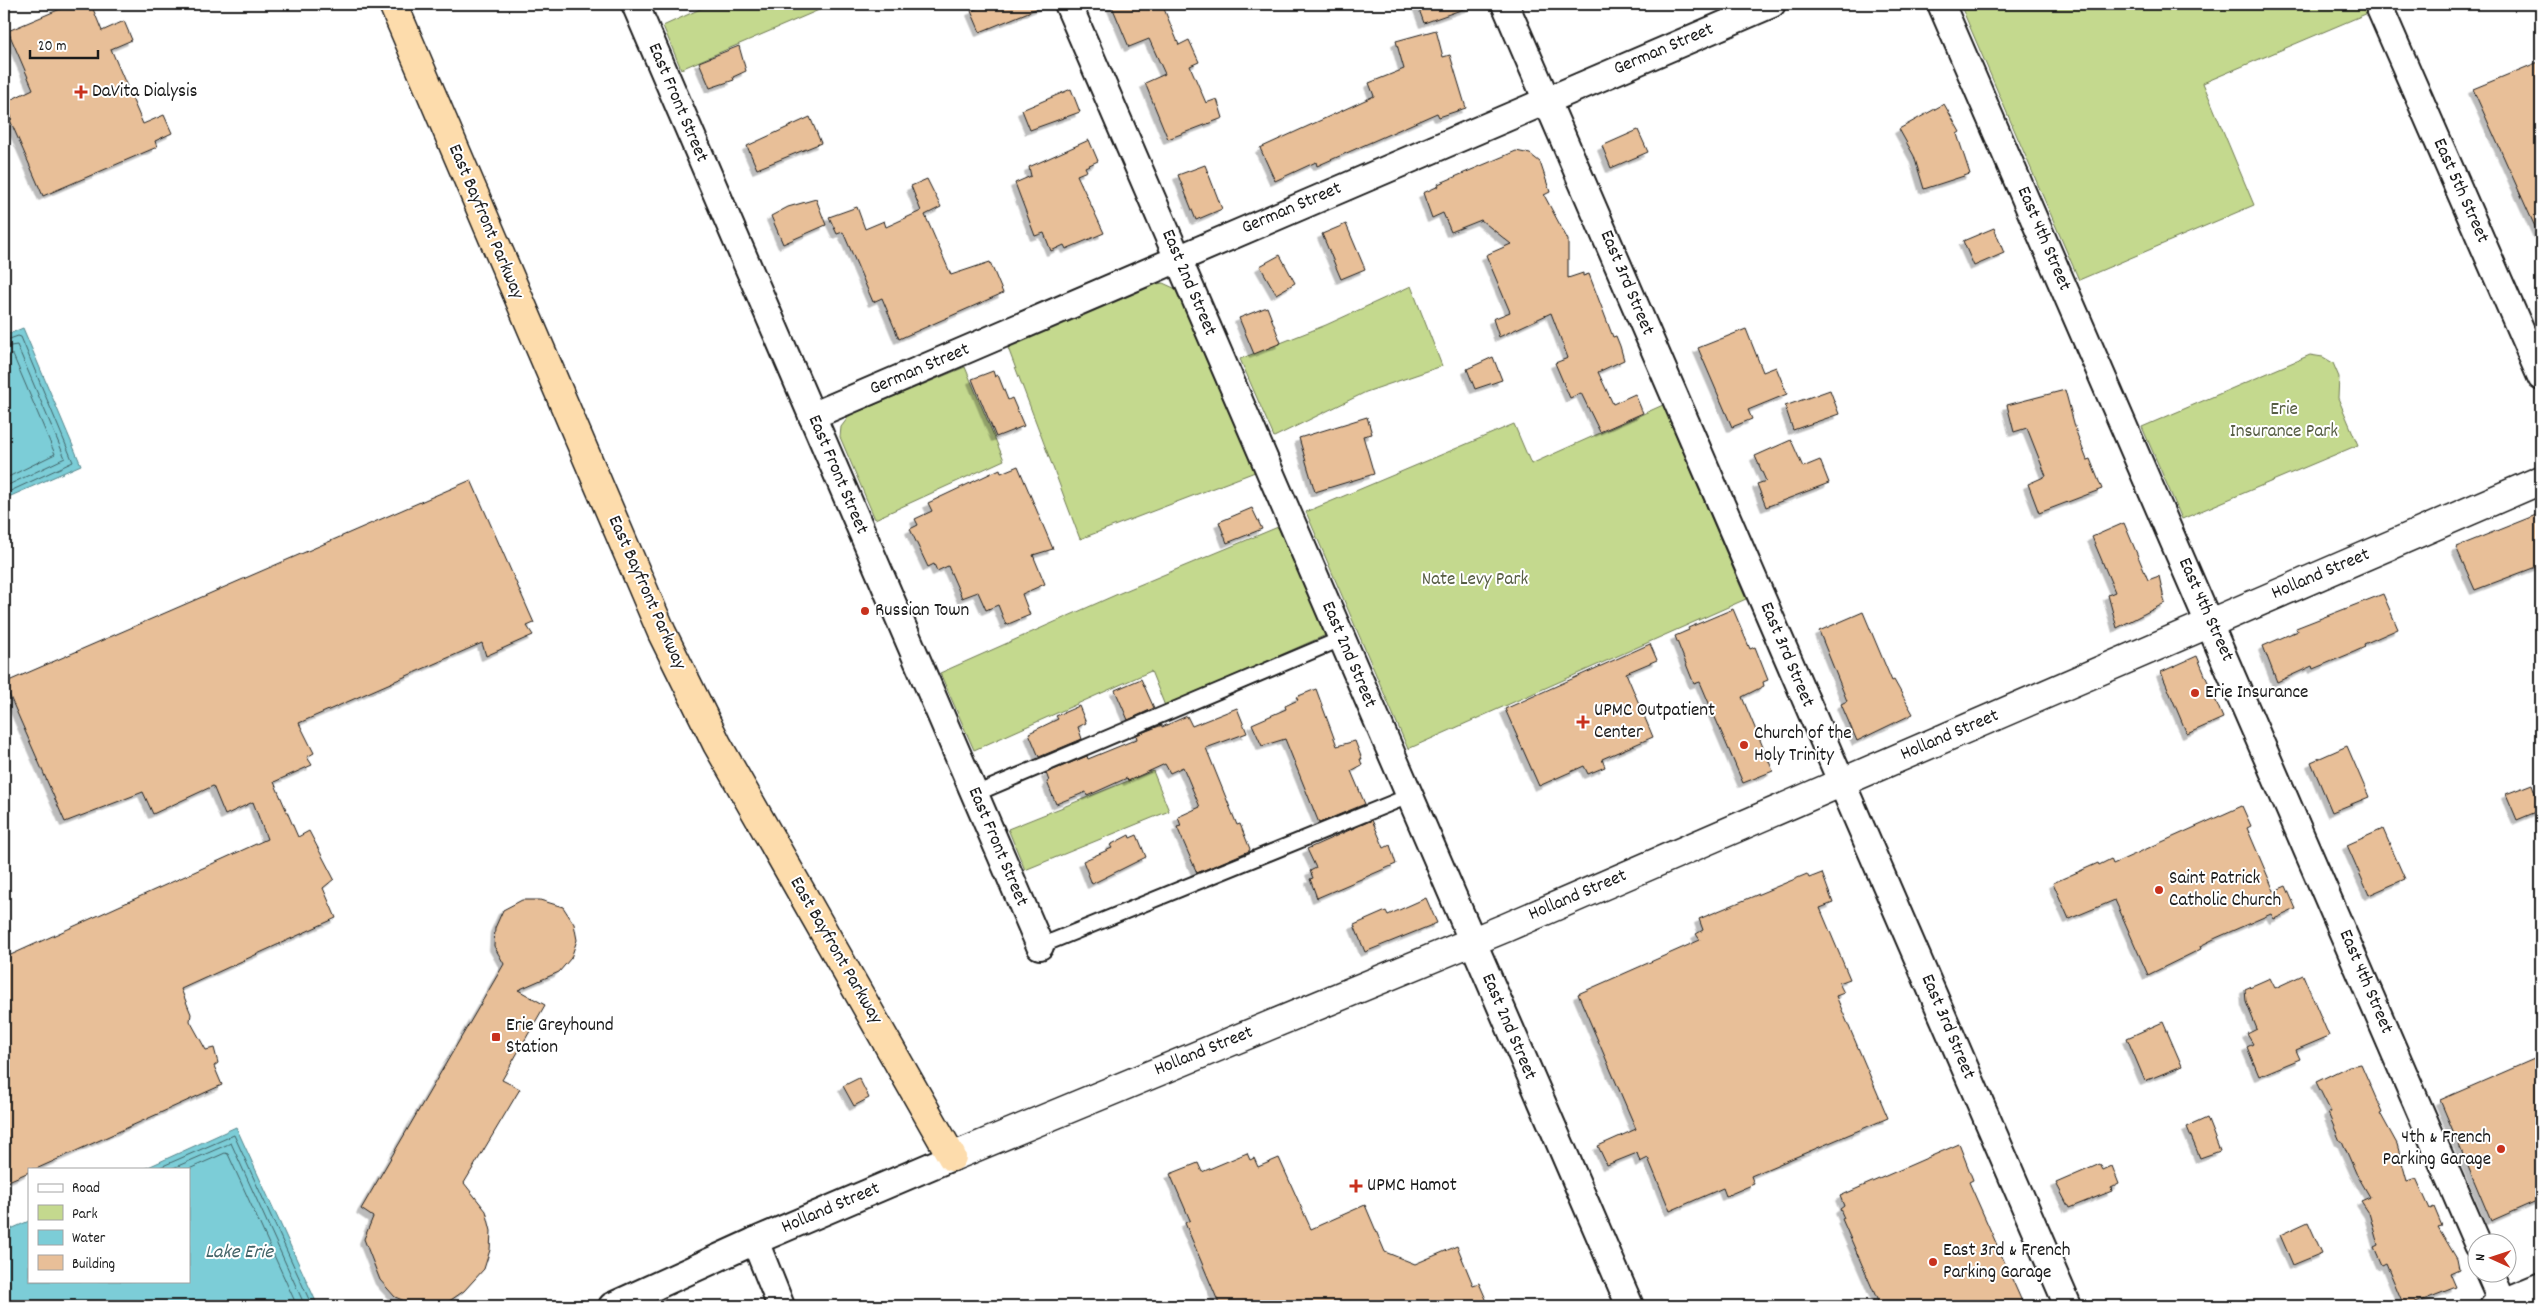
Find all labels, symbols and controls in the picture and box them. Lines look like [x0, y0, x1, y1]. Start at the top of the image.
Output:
street label: German Street [1610, 17, 1718, 83]
scale bar [30, 28, 98, 60]
text: 20 m [38, 36, 66, 58]
street label: East Front Street [640, 39, 714, 167]
place label: DaVita Dialysis [92, 79, 198, 106]
marker: DaVita Dialysis [74, 85, 88, 99]
street label: East 5th Street [2425, 134, 2495, 248]
street label: East Bayfront Parkway [440, 140, 530, 304]
street label: German Street [1238, 176, 1346, 242]
street label: East 4th Street [2009, 183, 2077, 295]
street label: East 2nd Street [1153, 226, 1223, 340]
street label: East 3rd Street [1592, 226, 1660, 340]
street label: German Street [866, 337, 974, 403]
park label: Erie Insurance Park [2230, 397, 2338, 446]
street label: East Front Street [800, 411, 874, 539]
street label: East Bayfront Parkway [600, 512, 692, 675]
street label: Holland Street [2268, 542, 2374, 608]
street label: East 4th Street [2170, 554, 2240, 666]
park label: Nate Levy Park [1422, 567, 1528, 594]
place label: Russian Town [875, 598, 969, 625]
street label: East 2nd Street [1313, 598, 1383, 712]
street label: East 3rd Street [1752, 598, 1820, 712]
marker: Russian Town [859, 605, 871, 617]
place label: Erie Insurance [2205, 680, 2308, 707]
marker: Erie Insurance [2189, 687, 2201, 699]
place label: UPMC Outpatient Center [1594, 698, 1715, 747]
street label: Holland Street [1897, 703, 2003, 769]
marker: UPMC Outpatient Center [1576, 715, 1590, 729]
place label: Church of the Holy Trinity [1754, 721, 1852, 770]
marker: Church of the Holy Trinity [1738, 739, 1750, 751]
street label: East Front Street [960, 783, 1034, 911]
street label: Holland Street [1525, 863, 1631, 929]
place label: Saint Patrick Catholic Church [2169, 866, 2281, 915]
street label: East Bayfront Parkway [782, 872, 888, 1030]
marker: Saint Patrick Catholic Church [2153, 884, 2165, 896]
street label: East 4th Street [2331, 926, 2399, 1038]
street label: East 2nd Street [1473, 970, 1543, 1084]
street label: East 3rd Street [1913, 970, 1981, 1084]
place label: Erie Greyhound Station [506, 1013, 614, 1062]
street label: Holland Street [1151, 1020, 1257, 1084]
marker: Erie Greyhound Station [490, 1031, 502, 1043]
place label: 4th & French Parking Garage [2383, 1125, 2491, 1174]
marker: 4th & French Parking Garage [2495, 1143, 2507, 1155]
legend [28, 1168, 190, 1282]
place label: UPMC Hamot [1367, 1173, 1457, 1200]
street label: Holland Street [778, 1176, 884, 1242]
text: Road [72, 1178, 100, 1200]
marker: UPMC Hamot [1349, 1179, 1363, 1193]
text: Park [72, 1204, 98, 1226]
text: Water [72, 1228, 106, 1250]
north arrow [2468, 1232, 2518, 1282]
place label: East 3rd & French Parking Garage [1943, 1238, 2070, 1287]
water label: Lake Erie [205, 1239, 274, 1267]
text: N [2471, 1253, 2491, 1261]
text: Building [72, 1254, 115, 1276]
marker: East 3rd & French Parking Garage [1927, 1256, 1939, 1268]

